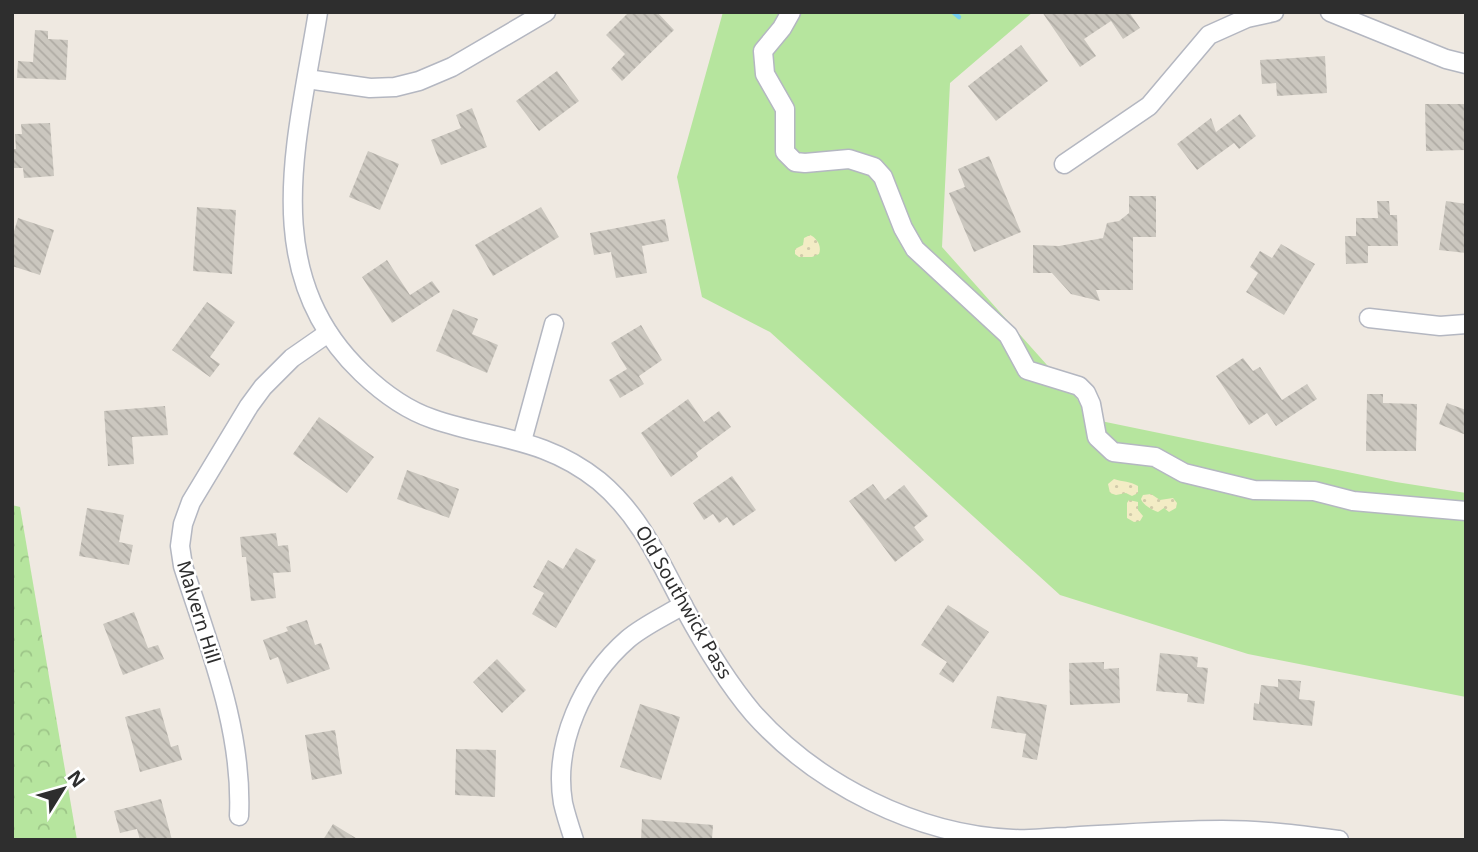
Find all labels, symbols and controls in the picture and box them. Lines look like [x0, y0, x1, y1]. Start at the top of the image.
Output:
street label: Old Southwick Pass [629, 521, 739, 683]
street label: Malvern Hill [171, 557, 227, 667]
north arrow [28, 754, 98, 824]
text: N [62, 765, 92, 793]

